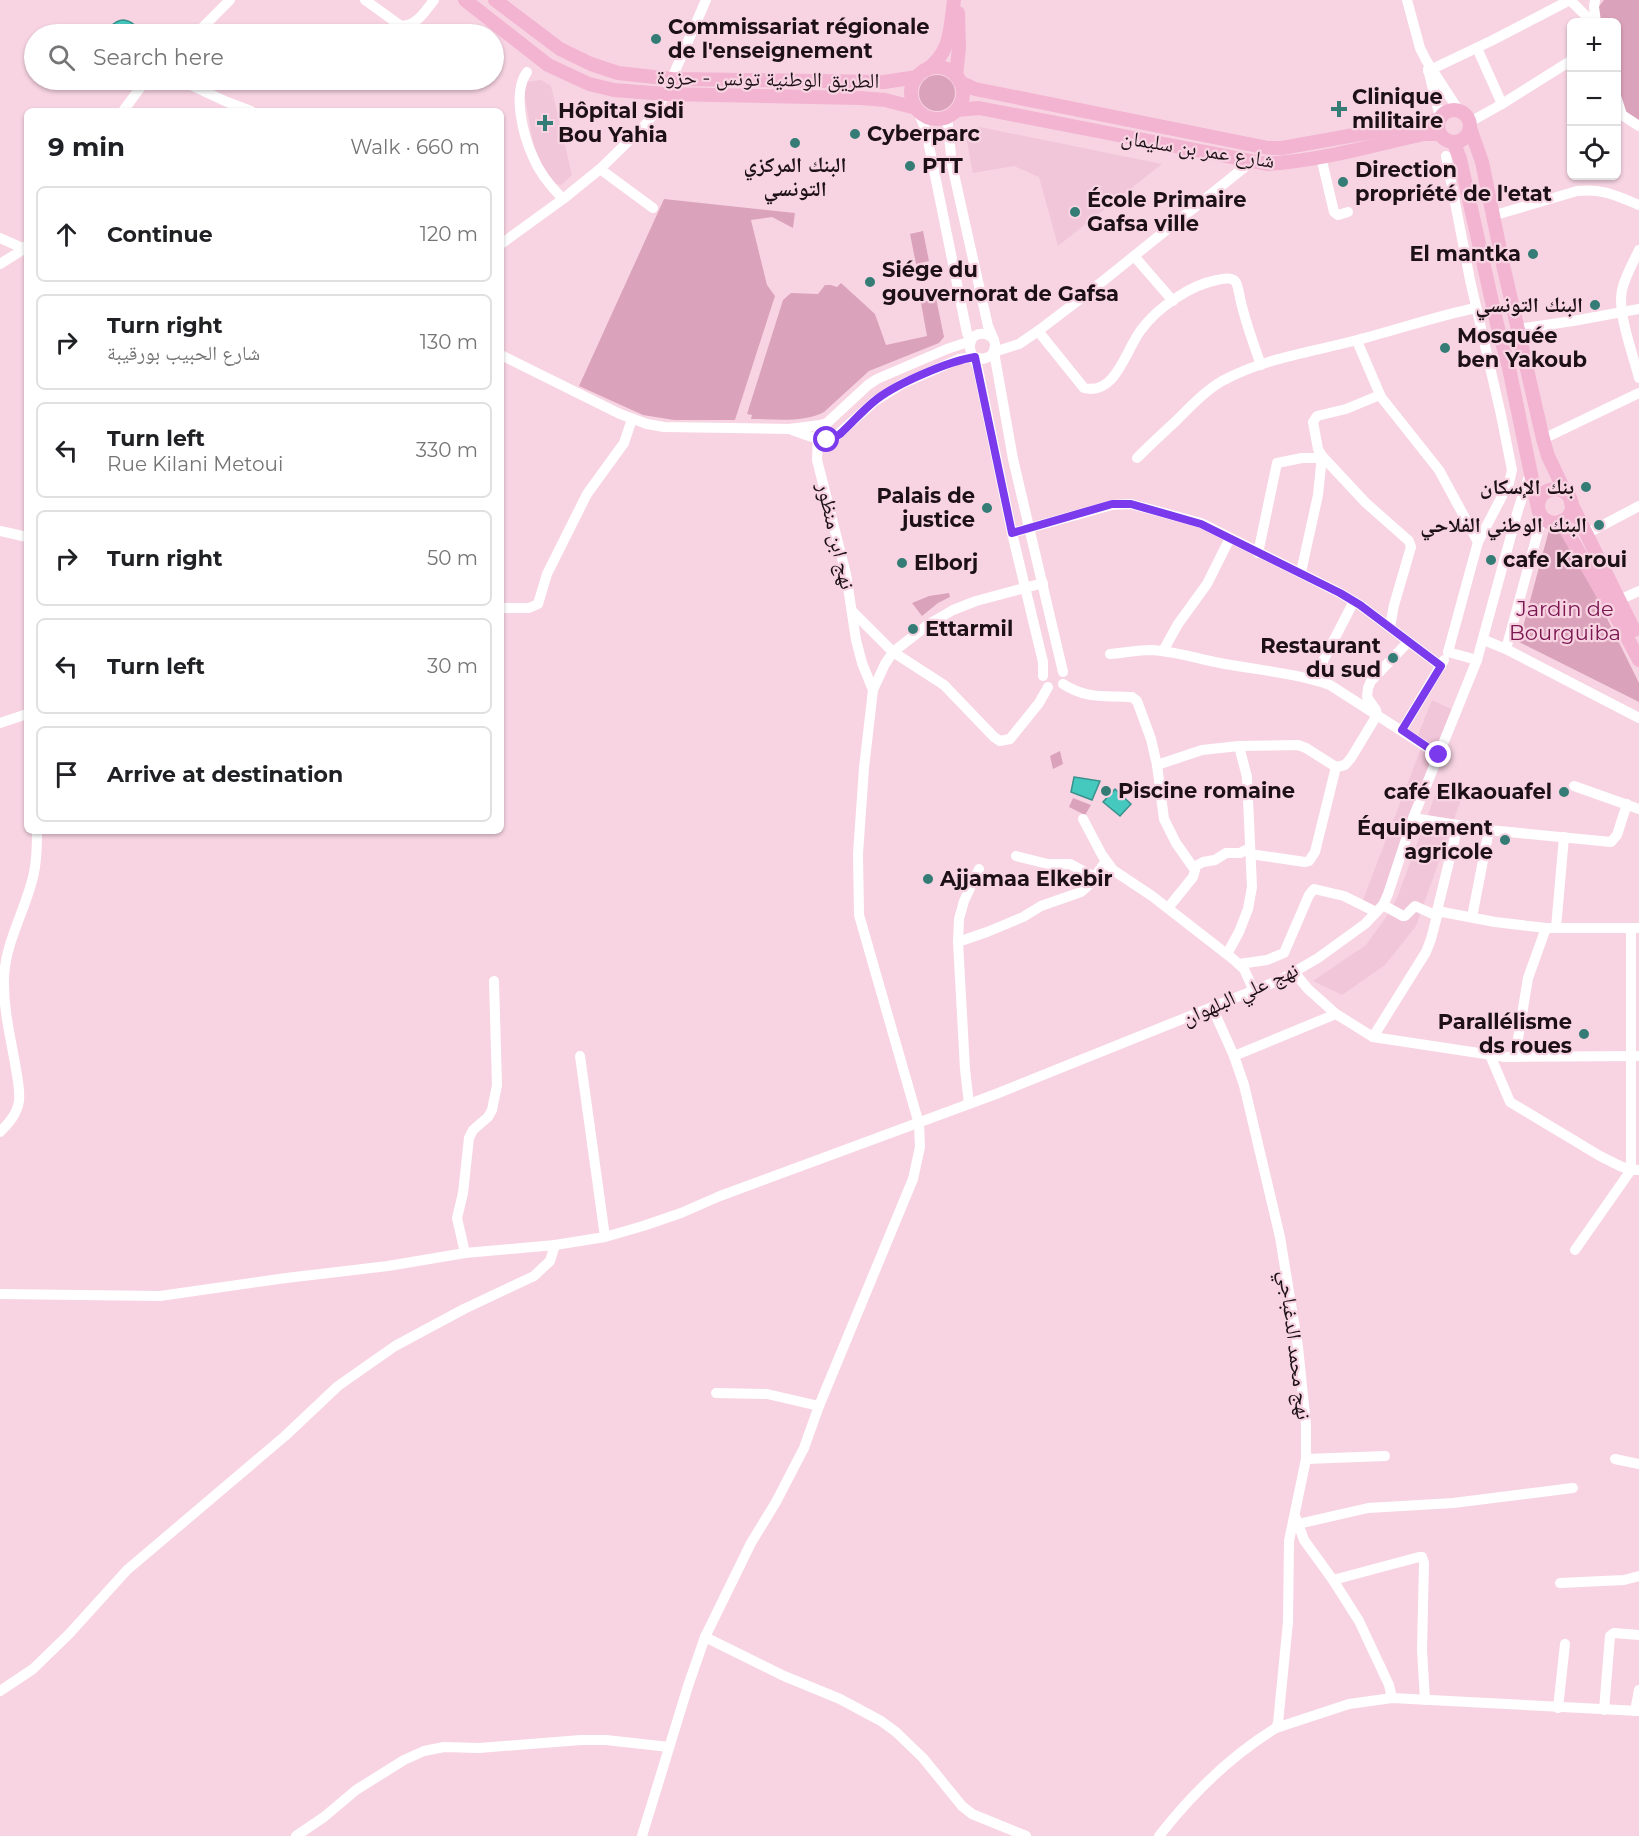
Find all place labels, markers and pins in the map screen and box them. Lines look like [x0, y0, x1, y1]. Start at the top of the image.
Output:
place label: Commissariat régionale de l'enseignement [668, 14, 929, 63]
marker: Commissariat régionale de l'enseignement [649, 32, 663, 46]
place label: Clinique militaire [1352, 84, 1443, 133]
place label: Hôpital Sidi Bou Yahia [558, 98, 684, 147]
marker: Clinique militaire [1330, 100, 1348, 118]
marker: Hôpital Sidi Bou Yahia [536, 114, 554, 132]
place label: Cyberparc [867, 121, 981, 146]
marker: Cyberparc [848, 127, 862, 141]
marker: البنك المركزي التونسي [788, 136, 802, 150]
place label: البنك المركزي التونسي [744, 152, 846, 205]
place label: PTT [922, 153, 963, 178]
place label: Direction propriété de l'etat [1355, 157, 1552, 206]
marker: PTT [903, 159, 917, 173]
marker: Direction propriété de l'etat [1336, 175, 1350, 189]
place label: École Primaire Gafsa ville [1087, 187, 1246, 236]
marker: École Primaire Gafsa ville [1068, 205, 1082, 219]
place label: El mantka [1410, 241, 1521, 266]
marker: El mantka [1526, 247, 1540, 261]
place label: Siége du gouvernorat de Gafsa [882, 257, 1119, 306]
marker: Siége du gouvernorat de Gafsa [863, 275, 877, 289]
place label: البنك التونسي [1475, 292, 1583, 321]
marker: البنك التونسي [1588, 298, 1602, 312]
place label: Mosquée ben Yakoub [1457, 323, 1587, 372]
marker: Mosquée ben Yakoub [1438, 341, 1452, 355]
place label: بنك الإسكان [1480, 474, 1574, 499]
marker: بنك الإسكان [1579, 480, 1593, 494]
place label: Palais de justice [877, 483, 975, 532]
marker: Palais de justice [980, 501, 994, 515]
place label: البنك الوطني الفلاحي [1420, 512, 1587, 541]
marker: البنك الوطني الفلاحي [1592, 518, 1606, 532]
place label: cafe Karoui [1503, 547, 1627, 572]
place label: Elborj [914, 550, 978, 575]
marker: cafe Karoui [1484, 553, 1498, 567]
marker: Elborj [895, 556, 909, 570]
place label: Ettarmil [925, 616, 1013, 641]
marker: Ettarmil [906, 622, 920, 636]
place label: Restaurant du sud [1260, 633, 1381, 682]
marker: Restaurant du sud [1386, 651, 1400, 665]
place label: Piscine romaine [1118, 778, 1295, 803]
place label: café Elkaouafel [1384, 779, 1552, 804]
marker: Piscine romaine [1099, 784, 1113, 798]
marker: café Elkaouafel [1557, 785, 1571, 799]
place label: Équipement agricole [1357, 815, 1493, 864]
marker: Équipement agricole [1498, 833, 1512, 847]
place label: Ajjamaa Elkebir [939, 866, 1113, 891]
marker: Ajjamaa Elkebir [921, 872, 935, 886]
place label: Parallélisme ds roues [1438, 1009, 1572, 1058]
marker: Parallélisme ds roues [1577, 1027, 1591, 1041]

